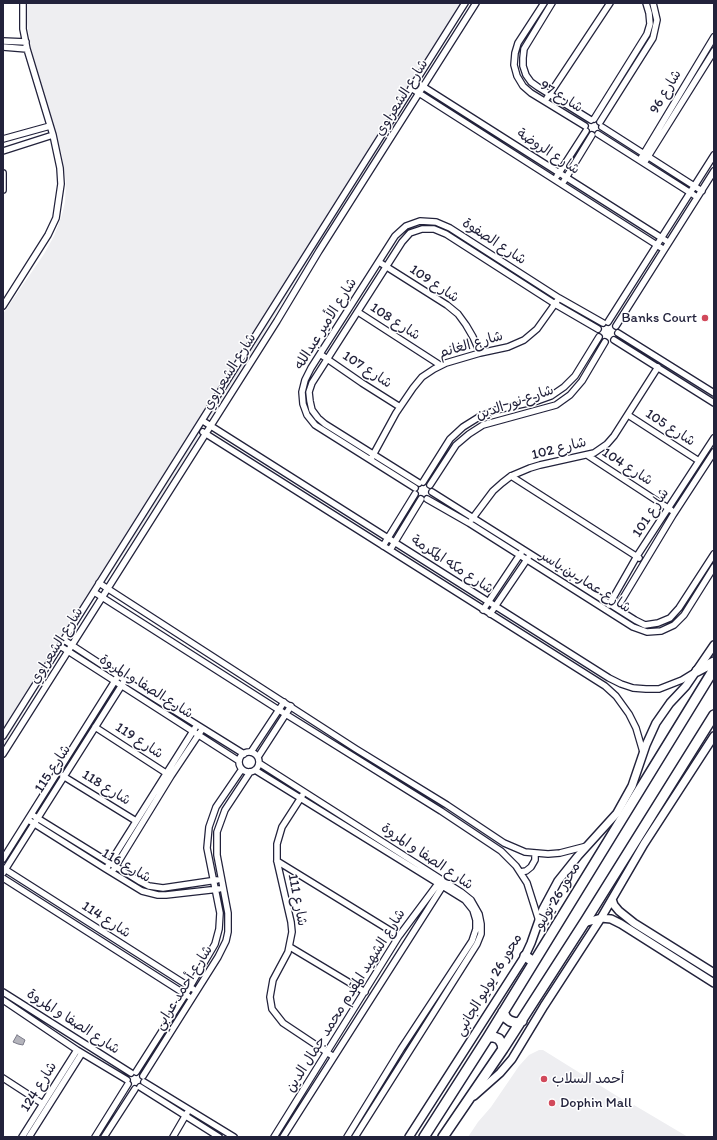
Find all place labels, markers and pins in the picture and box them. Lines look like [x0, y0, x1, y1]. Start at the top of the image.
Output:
place label: Banks Court [622, 310, 697, 326]
marker: Banks Court [700, 313, 710, 323]
place label: أحمد السلاب [552, 1071, 624, 1087]
marker: أحمد السلاب [539, 1074, 549, 1084]
place label: Dophin Mall [560, 1095, 632, 1111]
marker: Dophin Mall [547, 1098, 557, 1108]

